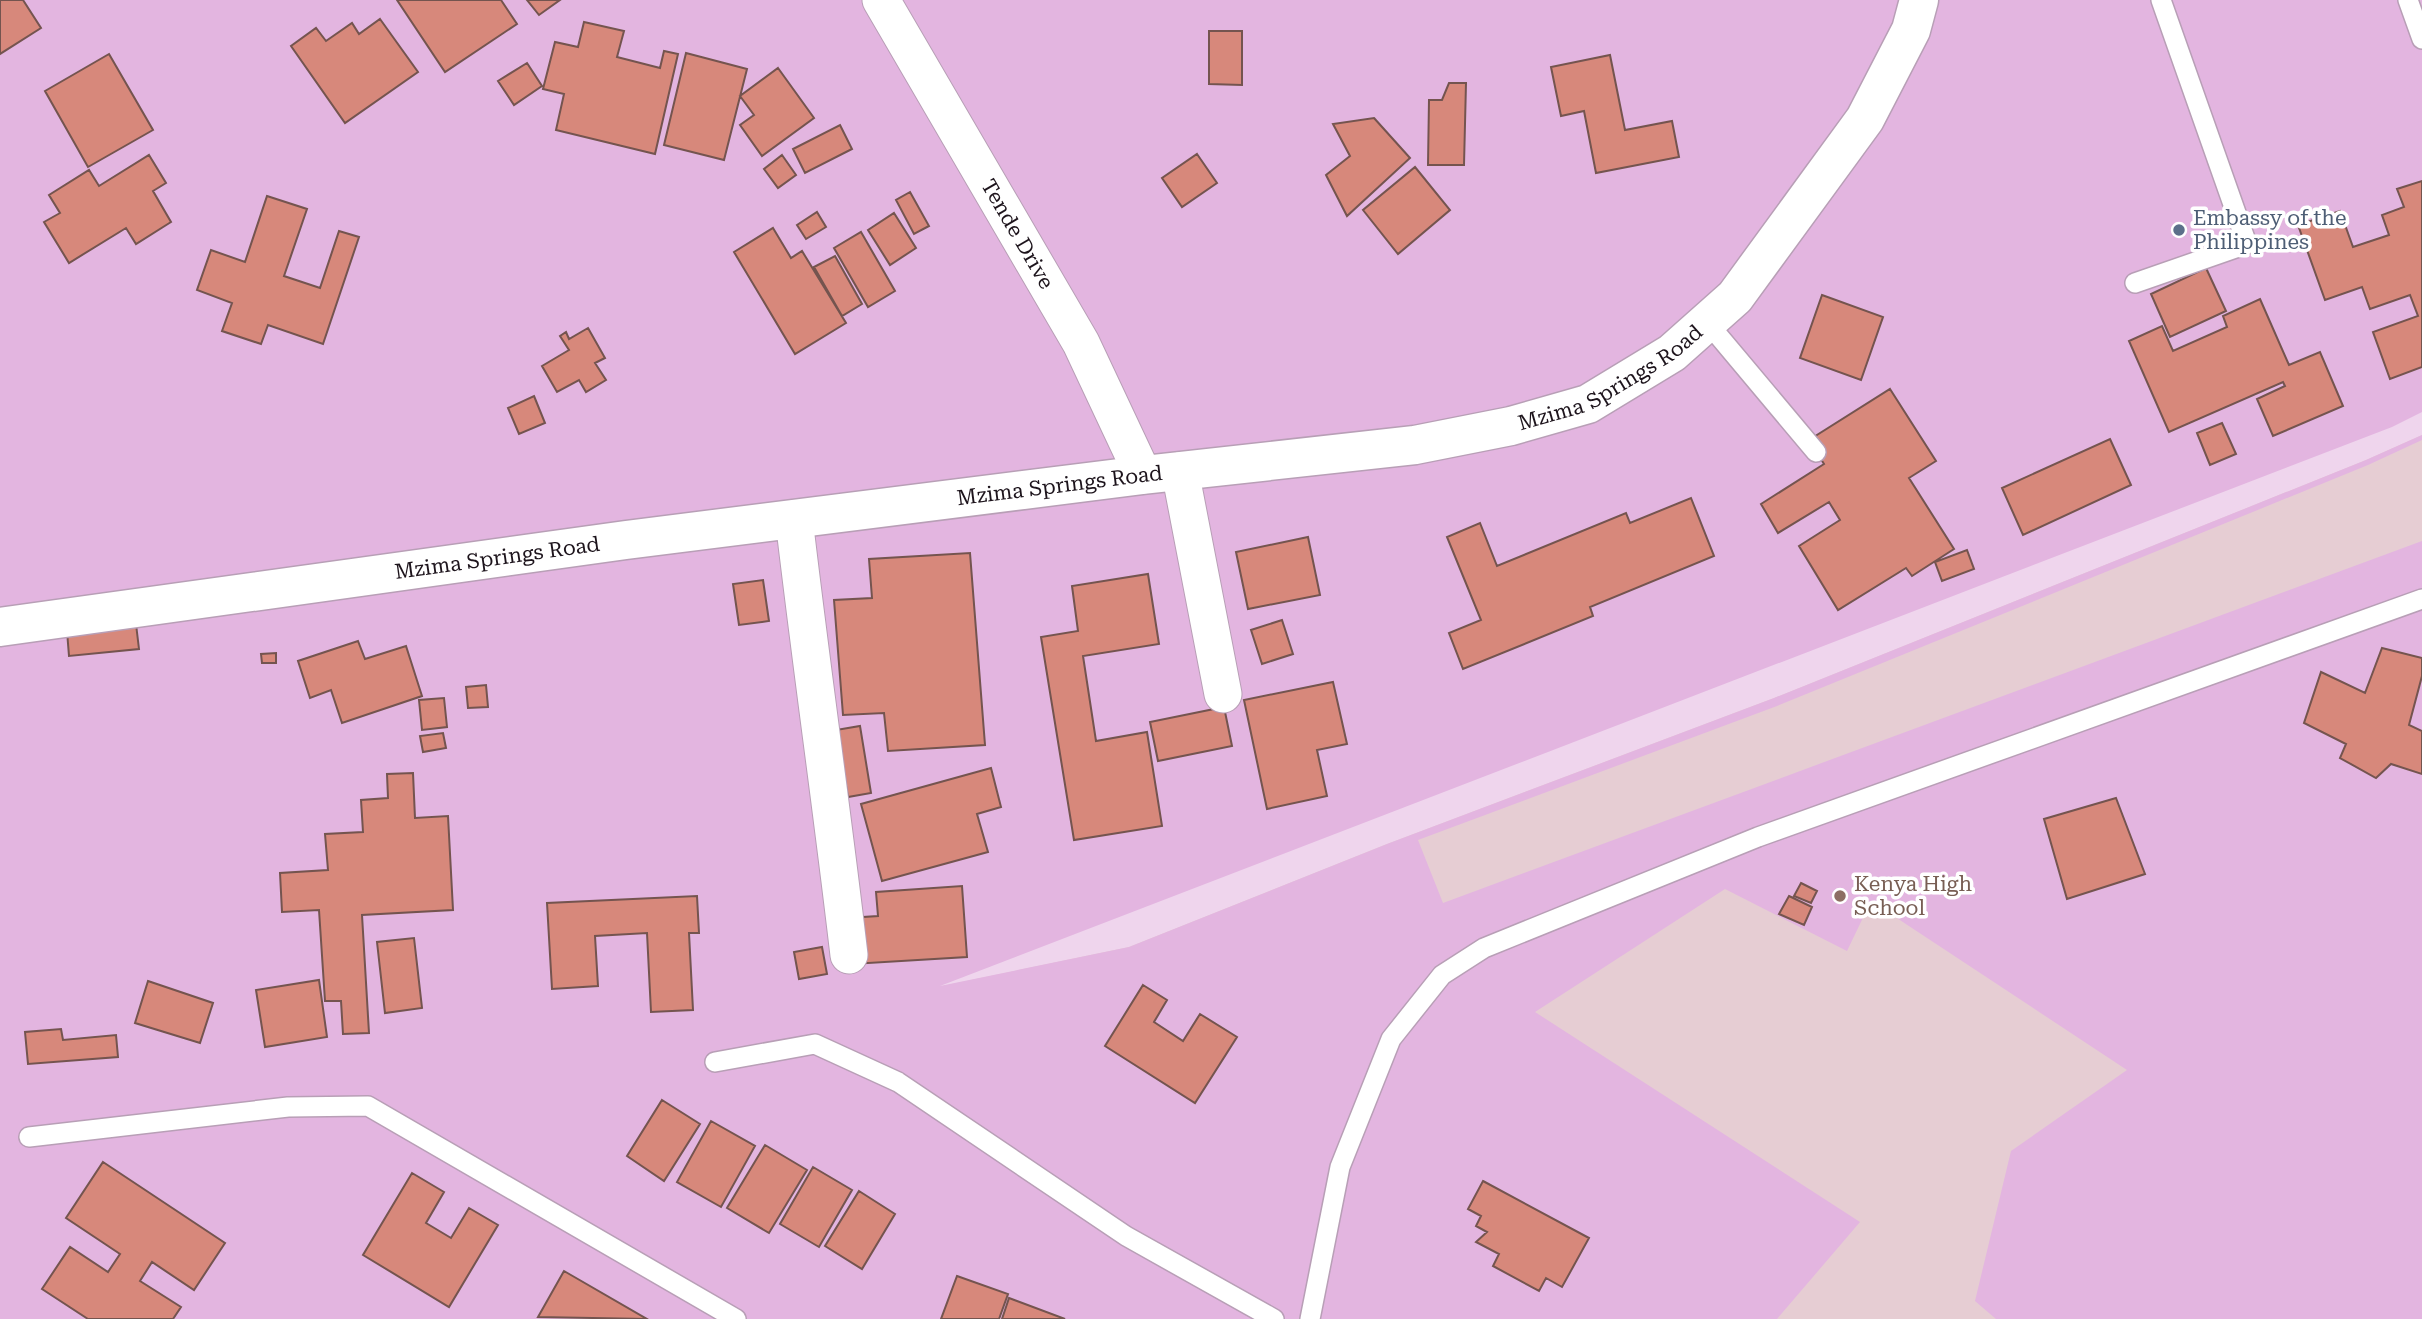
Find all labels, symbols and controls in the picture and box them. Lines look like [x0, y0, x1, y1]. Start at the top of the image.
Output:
street label: Tende Drive [976, 175, 1059, 293]
place label: Embassy of the Philippines [2193, 206, 2346, 254]
marker: Embassy of the Philippines [2171, 222, 2187, 238]
street label: Mzima Springs Road [1515, 319, 1708, 435]
street label: Mzima Springs Road [955, 461, 1164, 510]
street label: Mzima Springs Road [393, 532, 602, 584]
place label: Kenya High School [1854, 872, 1973, 920]
marker: Kenya High School [1832, 888, 1848, 904]

